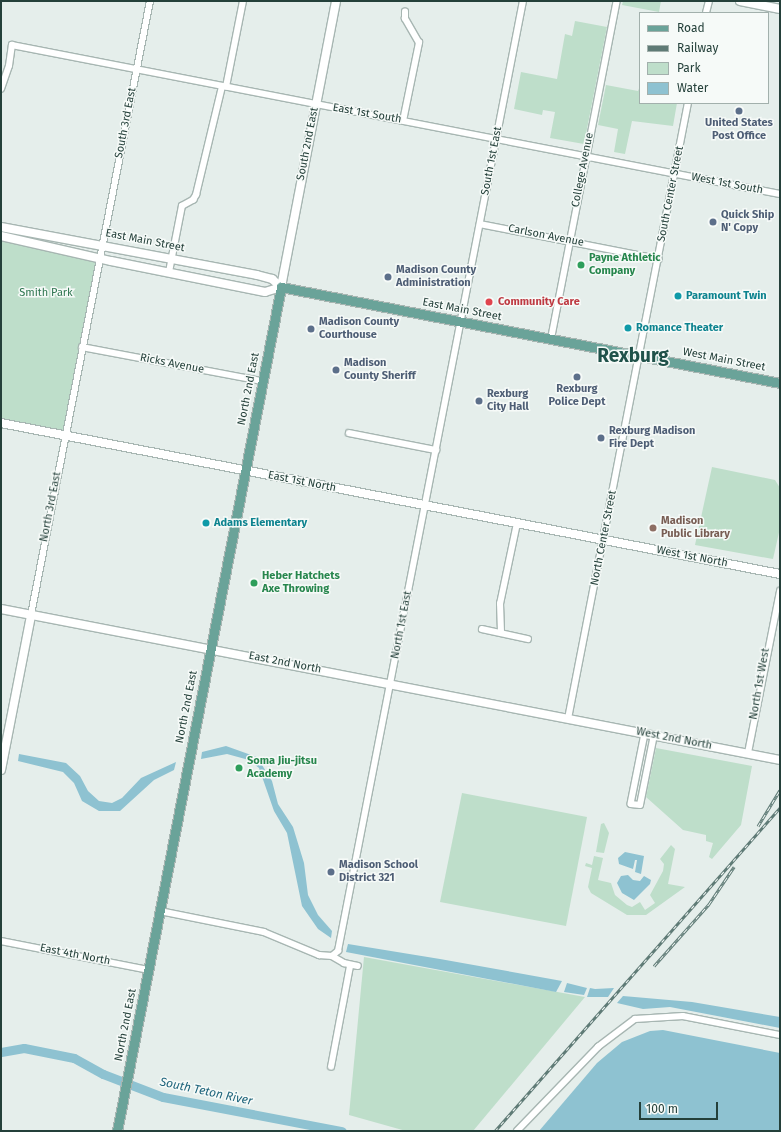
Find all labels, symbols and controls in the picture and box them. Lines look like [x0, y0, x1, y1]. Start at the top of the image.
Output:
legend [639, 12, 769, 104]
text: Road [677, 21, 705, 35]
text: Railway [677, 41, 718, 55]
text: Park [677, 61, 701, 75]
text: Water [677, 81, 708, 95]
street label: South 3rd East [113, 87, 139, 159]
street label: East 1st South [332, 101, 402, 127]
street label: South 2nd East [294, 106, 322, 182]
marker: United States Post Office [734, 106, 744, 116]
place label: United States Post Office [705, 117, 773, 143]
street label: South 1st East [479, 126, 505, 196]
street label: College Avenue [569, 132, 597, 208]
street label: South Center Street [655, 145, 687, 243]
street label: West 1st South [690, 171, 764, 197]
place label: Quick Ship N' Copy [721, 209, 774, 235]
marker: Quick Ship N' Copy [708, 217, 718, 227]
street label: Carlson Avenue [507, 222, 585, 250]
street label: East Main Street [104, 227, 186, 255]
place label: Payne Athletic Company [589, 252, 661, 278]
marker: Payne Athletic Company [576, 260, 586, 270]
place label: Madison County Administration [396, 264, 476, 290]
marker: Madison County Administration [383, 272, 393, 282]
park label: Smith Park [19, 286, 73, 300]
place label: Paramount Twin [686, 289, 767, 303]
marker: Paramount Twin [673, 291, 683, 301]
place label: Community Care [498, 295, 580, 309]
street label: East Main Street [421, 296, 503, 324]
marker: Community Care [483, 296, 495, 308]
place label: Madison County Courthouse [319, 316, 399, 342]
place label: Romance Theater [636, 321, 723, 335]
marker: Romance Theater [623, 323, 633, 333]
marker: Madison County Courthouse [306, 324, 316, 334]
district label: Rexburg [597, 345, 669, 367]
street label: West Main Street [682, 346, 766, 374]
street label: Ricks Avenue [139, 351, 205, 377]
street label: North 2nd East [235, 352, 263, 426]
place label: Madison County Sheriff [344, 357, 416, 383]
marker: Madison County Sheriff [331, 365, 341, 375]
marker: Rexburg Police Dept [572, 372, 582, 382]
place label: Rexburg Police Dept [549, 383, 605, 409]
place label: Rexburg City Hall [487, 388, 529, 414]
marker: Rexburg City Hall [474, 396, 484, 406]
place label: Rexburg Madison Fire Dept [609, 425, 695, 451]
marker: Rexburg Madison Fire Dept [596, 433, 606, 443]
street label: East 1st North [267, 469, 337, 495]
street label: North 3rd East [38, 471, 64, 543]
street label: North Center Street [588, 489, 620, 587]
place label: Madison Public Library [661, 515, 730, 541]
place label: Adams Elementary [214, 516, 307, 530]
marker: Adams Elementary [201, 518, 211, 528]
marker: Madison Public Library [648, 523, 658, 533]
street label: West 1st North [655, 544, 729, 570]
place label: Heber Hatchets Axe Throwing [262, 570, 340, 596]
marker: Heber Hatchets Axe Throwing [249, 578, 259, 588]
street label: North 1st East [389, 590, 415, 660]
street label: North 1st West [747, 647, 773, 721]
street label: East 2nd North [248, 649, 322, 677]
street label: North 2nd East [173, 670, 201, 744]
street label: West 2nd North [635, 725, 713, 753]
place label: Soma Jiu-jitsu Academy [247, 755, 317, 781]
marker: Soma Jiu-jitsu Academy [234, 763, 244, 773]
place label: Madison School District 321 [339, 859, 418, 885]
marker: Madison School District 321 [326, 867, 336, 877]
street label: East 4th North [39, 942, 111, 968]
street label: North 2nd East [112, 988, 140, 1062]
water label: South Teton River [158, 1075, 254, 1109]
scale bar [641, 1094, 720, 1120]
text: 100 m [646, 1102, 678, 1116]

